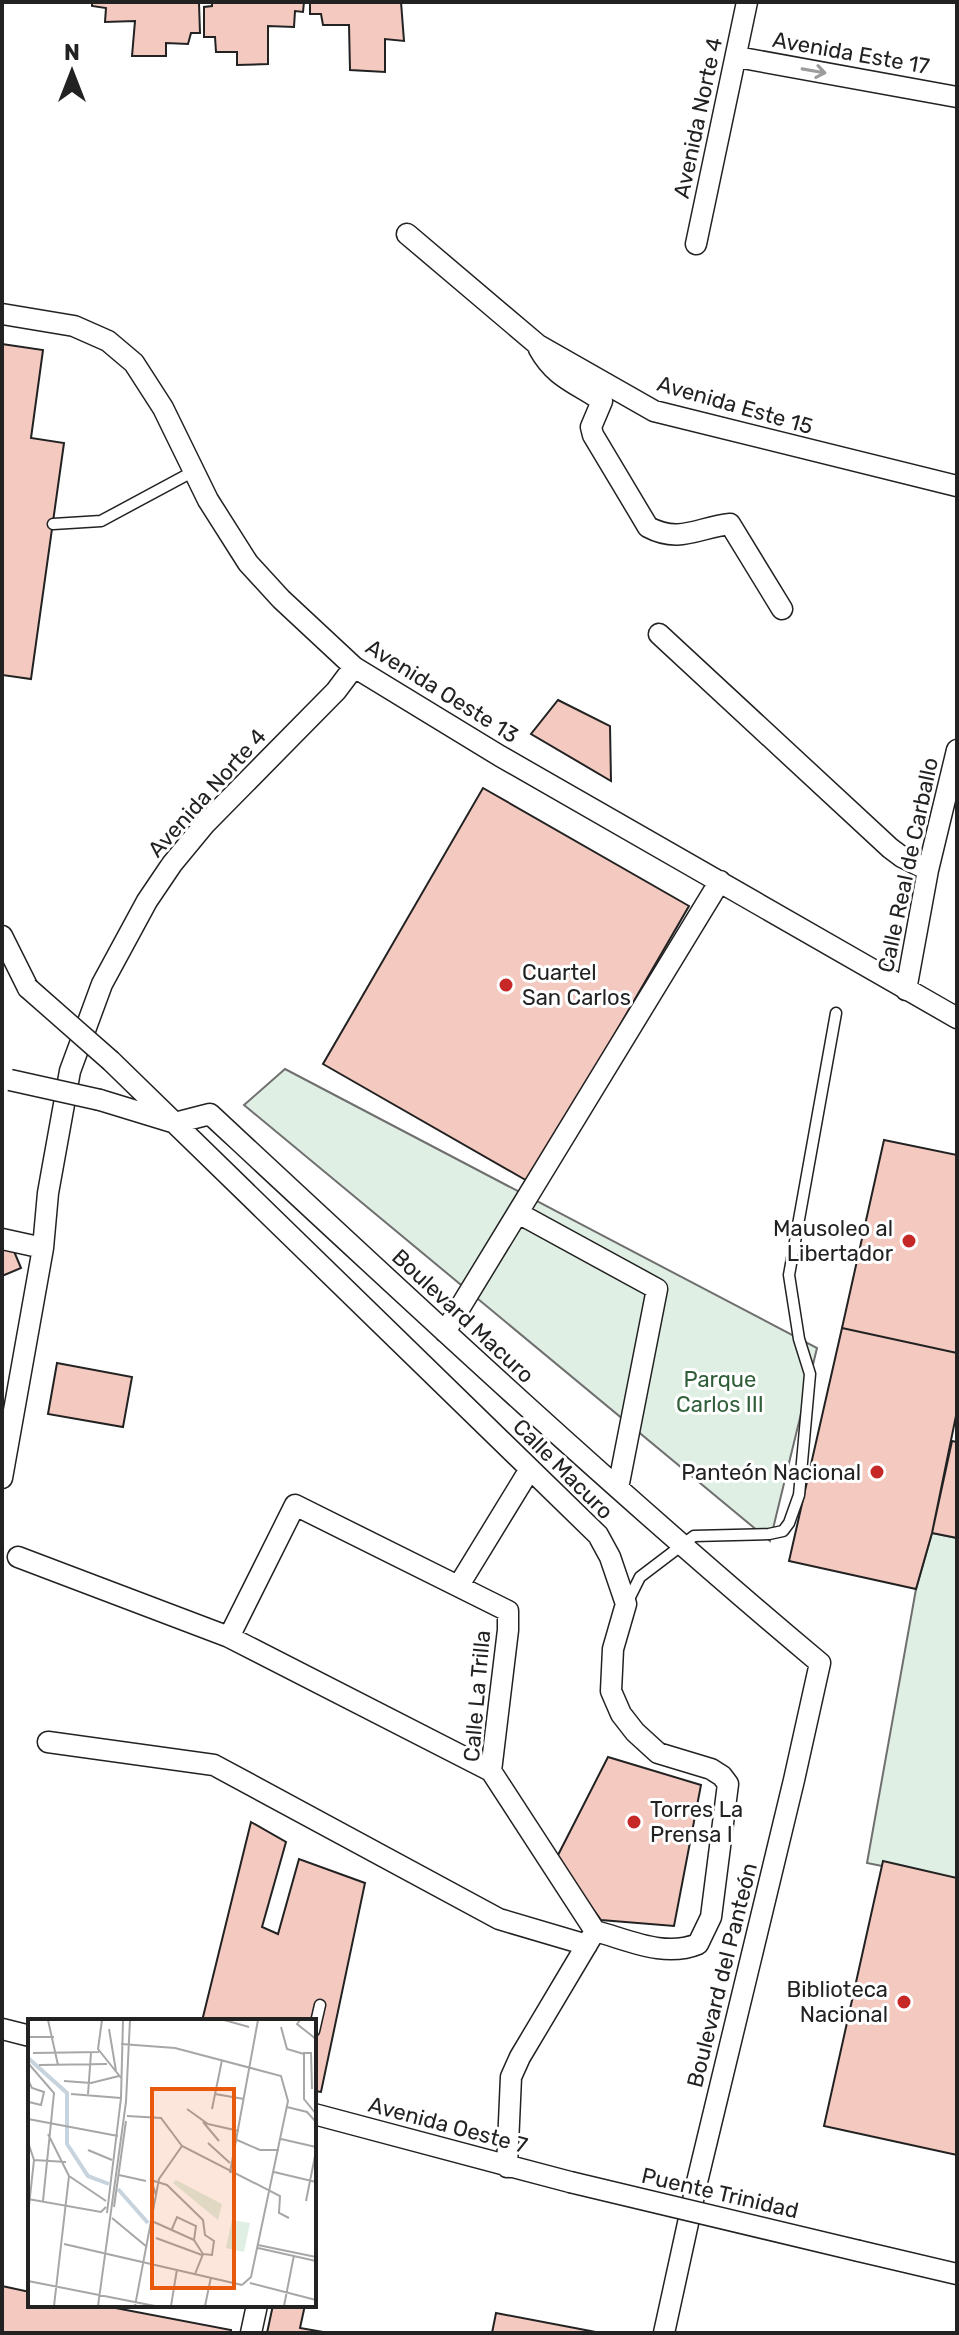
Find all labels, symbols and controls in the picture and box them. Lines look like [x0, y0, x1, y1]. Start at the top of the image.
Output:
street label: Avenida Este 17 [770, 26, 932, 80]
north arrow [32, 32, 112, 112]
street label: Avenida Norte 4 [668, 35, 728, 201]
text: N [64, 39, 80, 66]
one-way arrow [800, 64, 826, 79]
street label: Avenida Este 15 [654, 370, 816, 440]
street label: Avenida Oeste 13 [361, 633, 523, 749]
street label: Avenida Norte 4 [142, 723, 272, 863]
street label: Calle Real de Carballo [872, 755, 944, 975]
place label: Cuartel San Carlos [522, 959, 631, 1011]
marker: Cuartel San Carlos [497, 976, 515, 994]
place label: Mausoleo al Libertador [773, 1215, 894, 1267]
marker: Mausoleo al Libertador [900, 1232, 918, 1250]
street label: Boulevard Macuro [386, 1243, 540, 1389]
park label: Parque Carlos III [676, 1366, 764, 1418]
street label: Calle Macuro [507, 1413, 619, 1525]
place label: Panteón Nacional [681, 1459, 861, 1486]
marker: Panteón Nacional [868, 1463, 886, 1481]
street label: Calle La Trilla [458, 1629, 496, 1763]
place label: Torres La Prensa I [650, 1796, 743, 1848]
marker: Torres La Prensa I [625, 1813, 643, 1831]
street label: Boulevard del Panteón [681, 1860, 763, 2090]
place label: Biblioteca Nacional [786, 1976, 888, 2028]
marker: Biblioteca Nacional [895, 1993, 913, 2011]
inset map [28, 2019, 316, 2307]
street label: Avenida Oeste 7 [366, 2091, 530, 2159]
street label: Puente Trinidad [639, 2162, 801, 2224]

